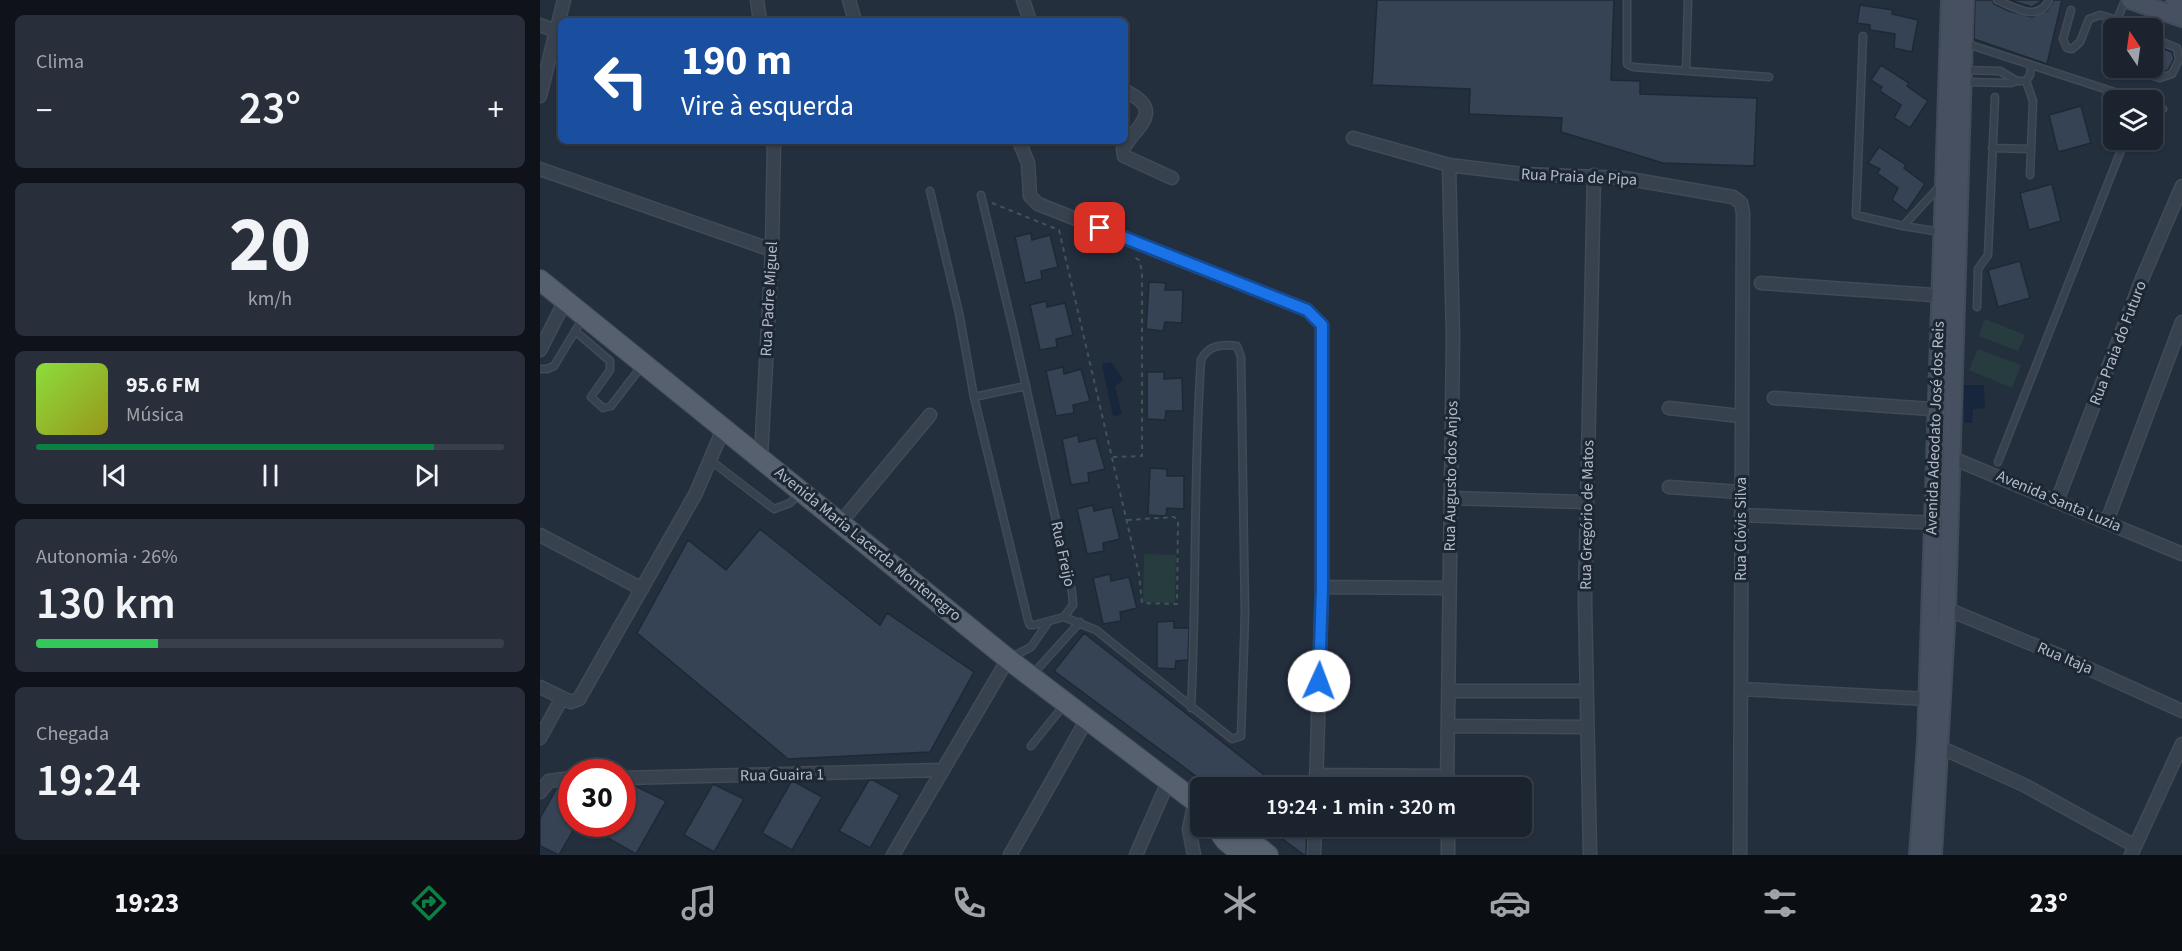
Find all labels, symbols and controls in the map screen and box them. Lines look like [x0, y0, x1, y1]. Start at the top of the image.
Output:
north arrow [2103, 18, 2163, 78]
map controls [2103, 18, 2163, 150]
text: 190 m [681, 31, 792, 91]
icon: left [582, 42, 660, 120]
text: Clima [36, 48, 84, 76]
text: 23° [239, 77, 301, 141]
text: − [36, 87, 52, 134]
text: + [488, 87, 504, 134]
text: Vire à esquerda [681, 87, 854, 126]
button: layers [2103, 90, 2163, 150]
street label: Rua Praia de Pipa [1520, 163, 1638, 191]
text: 20 [229, 190, 311, 301]
pin [1074, 202, 1125, 253]
icon: arrive [1083, 211, 1116, 244]
street label: Rua Padre Miguel [755, 241, 783, 357]
street label: Rua Praia do Futuro [2084, 278, 2152, 408]
text: km/h [248, 285, 292, 313]
street label: Avenida Adeodato José dos Reis [1920, 320, 1950, 535]
text: 95.6 FM [126, 369, 200, 401]
street label: Rua Augusto dos Anjos [1439, 400, 1463, 552]
text: Música [126, 401, 184, 429]
street label: Rua Gregório de Matos [1575, 440, 1599, 590]
icon: previous [98, 459, 131, 492]
icon: pause [254, 459, 287, 492]
icon: next [410, 459, 443, 492]
street label: Avenida Maria Lacerda Montenegro [770, 462, 966, 626]
street label: Avenida Santa Luzia [1993, 465, 2125, 537]
street label: Rua Clóvis Silva [1730, 477, 1752, 581]
street label: Rua Freijo [1045, 519, 1081, 589]
text: Autonomia · 26% [36, 543, 178, 571]
text: 130 km [36, 572, 176, 636]
street label: Rua Itaja [2034, 636, 2096, 680]
position arrow [1287, 649, 1351, 713]
text: Chegada [36, 720, 109, 748]
text: 19:24 [36, 749, 141, 813]
speed limit sign: 30 [558, 759, 636, 837]
street label: Rua Guaira 1 [740, 763, 824, 787]
text: 19:24 · 1 min · 320 m [1266, 791, 1456, 823]
icon: directions [408, 882, 450, 924]
icon: music [678, 882, 720, 924]
icon: phone [948, 882, 990, 924]
icon: climate [1219, 882, 1261, 924]
icon: car [1489, 882, 1531, 924]
icon: filters [1759, 882, 1801, 924]
text: 19:23 [114, 884, 179, 923]
text: 23° [2029, 884, 2068, 923]

